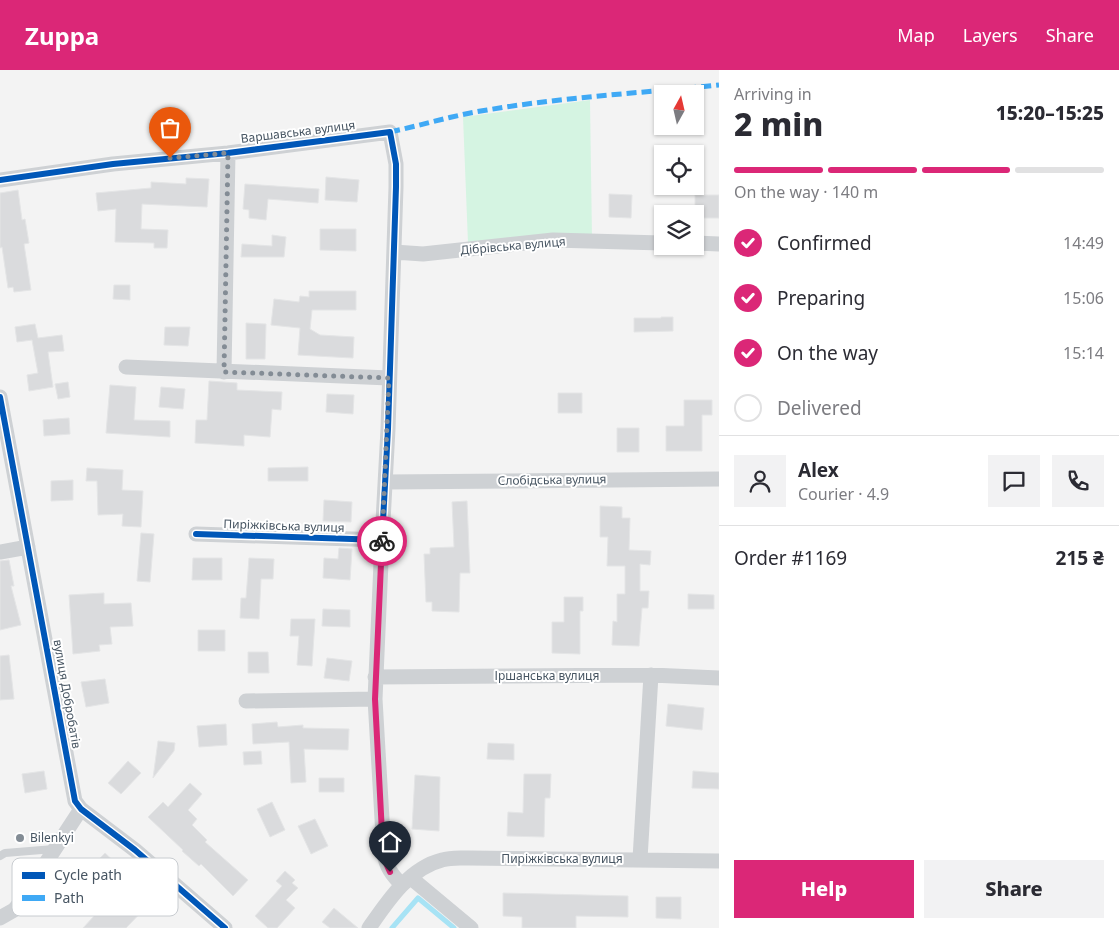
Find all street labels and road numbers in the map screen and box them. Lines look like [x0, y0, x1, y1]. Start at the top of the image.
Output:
street label: Варшавська вулиця [240, 116, 356, 147]
street label: Дібрівська вулиця [460, 232, 566, 259]
street label: Слобідська вулиця [497, 470, 606, 489]
street label: Пиріжківська вулиця [223, 515, 345, 536]
street label: вулиця Добробатів [50, 638, 86, 750]
street label: Іршанська вулиця [495, 667, 599, 684]
street label: Пиріжківська вулиця [501, 850, 623, 867]

